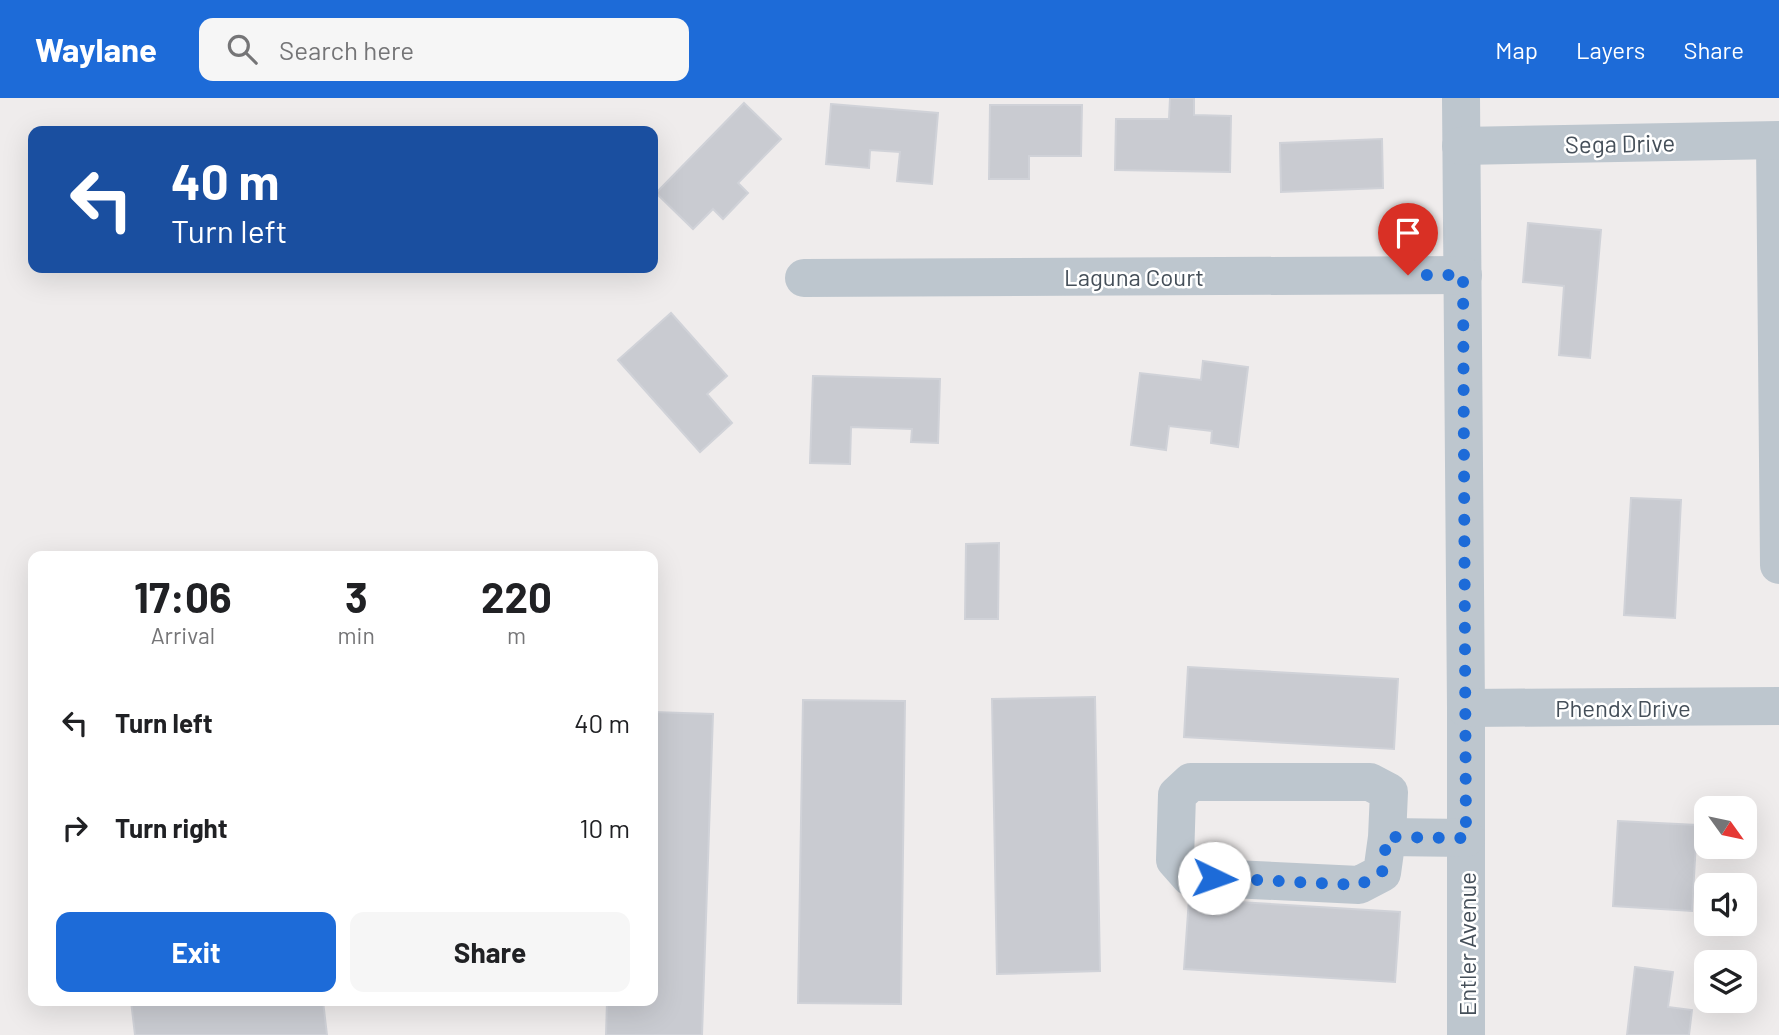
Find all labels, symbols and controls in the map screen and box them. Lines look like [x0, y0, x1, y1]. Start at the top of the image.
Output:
search box [199, 18, 689, 81]
text: Waylane [35, 29, 157, 69]
icon: search [223, 30, 261, 68]
text: Search here [279, 34, 414, 65]
text: Map [1495, 35, 1538, 64]
text: Layers [1576, 35, 1645, 64]
text: Share [1683, 35, 1744, 64]
street label: Sega Drive [1565, 128, 1675, 158]
text: 40 m [171, 151, 279, 210]
icon: left [56, 154, 147, 245]
pin [1378, 203, 1438, 275]
text: Turn left [171, 211, 288, 249]
icon: arrive [1389, 214, 1427, 252]
street label: Laguna Court [1064, 262, 1204, 291]
text: 17:06 [134, 571, 232, 621]
text: 3 [345, 571, 368, 621]
text: 220 [481, 571, 552, 621]
text: Arrival [151, 621, 215, 649]
text: min [338, 621, 375, 649]
text: m [507, 621, 526, 649]
street label: Phendx Drive [1555, 693, 1691, 722]
icon: left [56, 704, 94, 742]
text: Turn left [115, 707, 213, 738]
text: 40 m [574, 707, 630, 738]
north arrow [1694, 796, 1757, 859]
map controls [1694, 796, 1757, 1013]
icon: right [56, 809, 94, 847]
text: Turn right [115, 812, 228, 843]
text: 10 m [580, 812, 630, 843]
position arrow [1177, 841, 1251, 915]
street label: Entler Avenue [1452, 872, 1481, 1016]
button: sound [1694, 873, 1757, 936]
button: Exit [56, 912, 336, 992]
button: Share [350, 912, 630, 992]
button: layers [1694, 950, 1757, 1013]

